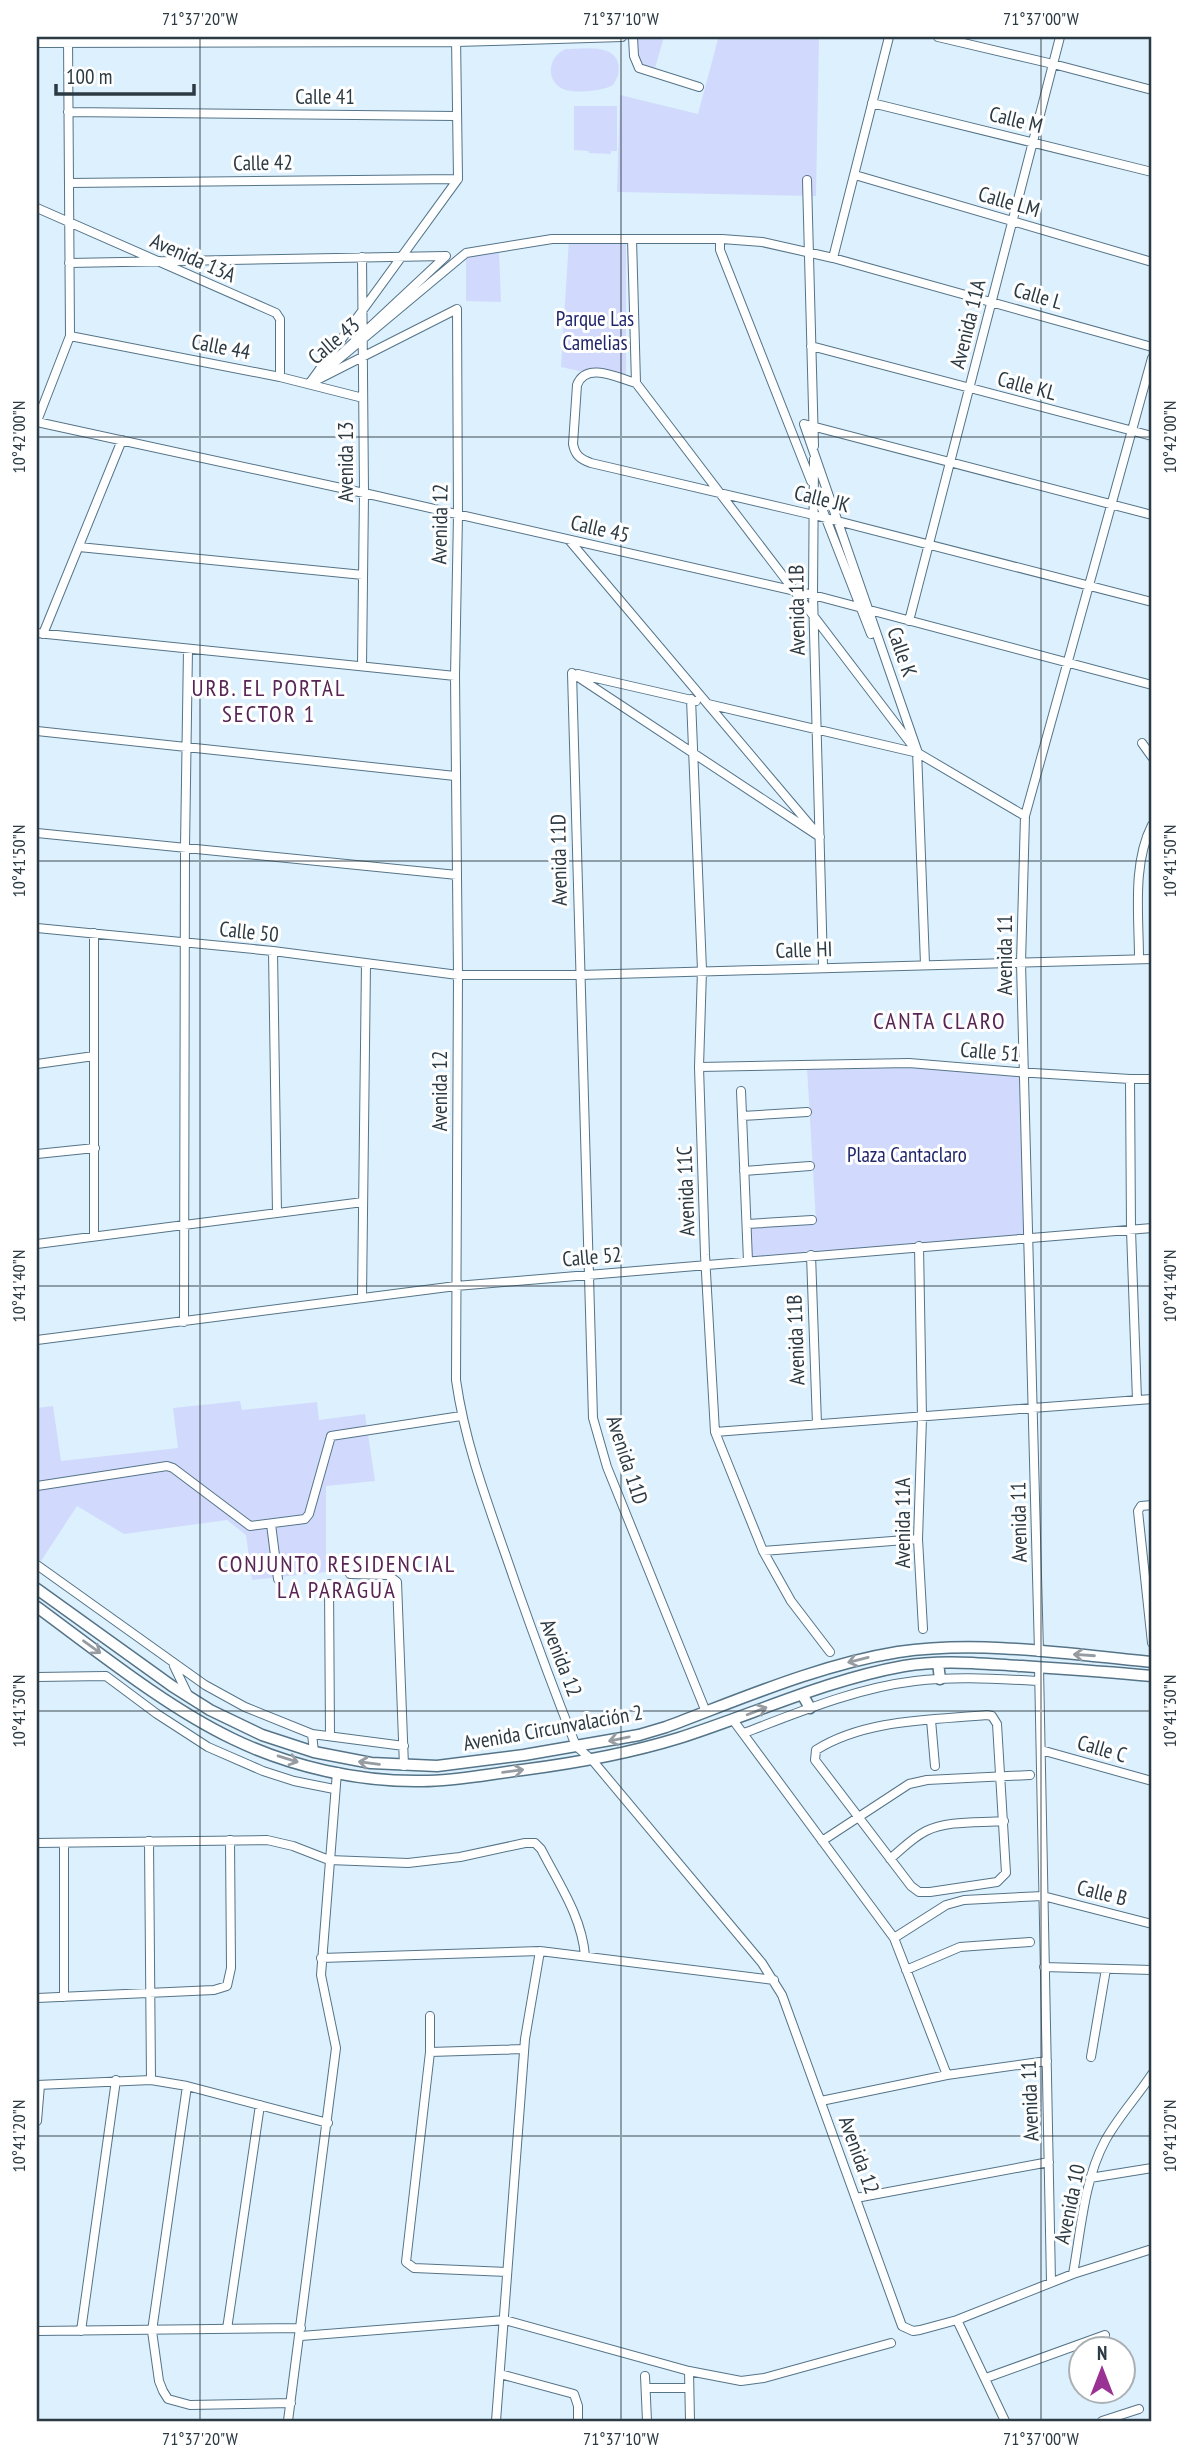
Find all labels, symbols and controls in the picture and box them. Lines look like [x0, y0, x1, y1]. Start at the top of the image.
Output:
text: 71°37'20"W [162, 7, 238, 30]
text: 71°37'10"W [583, 7, 659, 30]
text: 71°37'00"W [1003, 7, 1079, 30]
scale bar [56, 52, 194, 96]
text: 100 m [66, 63, 112, 90]
street label: Calle 41 [295, 83, 355, 110]
street label: Calle M [987, 100, 1046, 139]
street label: Calle 42 [233, 148, 293, 177]
street label: Calle LM [975, 180, 1043, 223]
street label: Avenida 13A [146, 227, 240, 288]
street label: Calle L [1011, 276, 1066, 315]
street label: Avenida 11A [943, 277, 992, 371]
park label: Parque Las Camelias [556, 305, 634, 356]
street label: Calle 43 [302, 311, 365, 370]
street label: Calle 44 [189, 328, 253, 366]
street label: Calle KL [995, 365, 1060, 406]
text: 10°42'00"N [7, 401, 30, 473]
text: 10°42'00"N [1158, 401, 1181, 473]
street label: Avenida 13 [332, 422, 359, 502]
street label: Calle JK [792, 479, 853, 518]
street label: Avenida 12 [425, 483, 454, 565]
street label: Calle 45 [568, 509, 632, 548]
street label: Avenida 11B [782, 564, 811, 656]
street label: Calle K [881, 623, 924, 680]
district label: URB. EL PORTAL SECTOR 1 [192, 673, 346, 728]
street label: Avenida 11D [544, 814, 573, 906]
text: 10°41'50"N [7, 825, 30, 897]
text: 10°41'50"N [1158, 825, 1181, 897]
street label: Calle 50 [218, 915, 280, 948]
street label: Avenida 11 [991, 915, 1018, 995]
street label: Calle HI [775, 935, 833, 964]
district label: CANTA CLARO [873, 1006, 1007, 1035]
street label: Calle 51 [959, 1035, 1021, 1068]
street label: Avenida 12 [426, 1051, 453, 1131]
park label: Plaza Cantaclaro [847, 1141, 967, 1168]
street label: Avenida 11C [670, 1145, 701, 1237]
street label: Calle 52 [561, 1240, 623, 1273]
text: 10°41'40"N [7, 1250, 30, 1322]
text: 10°41'40"N [1158, 1250, 1181, 1322]
street label: Avenida 11B [780, 1294, 811, 1386]
street label: Avenida 11D [600, 1412, 654, 1508]
street label: Avenida 11A [889, 1478, 916, 1568]
street label: Avenida 11 [1004, 1481, 1033, 1563]
district label: CONJUNTO RESIDENCIAL LA PARAGUA [218, 1549, 456, 1604]
street label: Avenida 12 [534, 1615, 589, 1700]
one-way arrow [82, 1640, 101, 1654]
one-way arrow [1073, 1649, 1096, 1662]
one-way arrow [847, 1654, 870, 1667]
text: 10°41'30"N [7, 1675, 30, 1747]
text: 10°41'30"N [1158, 1675, 1181, 1747]
street label: Avenida Circunvalación 2 [461, 1698, 645, 1757]
one-way arrow [745, 1704, 767, 1716]
street label: Calle C [1074, 1729, 1130, 1769]
one-way arrow [608, 1733, 631, 1747]
one-way arrow [277, 1754, 299, 1767]
one-way arrow [358, 1756, 381, 1769]
one-way arrow [501, 1765, 524, 1778]
street label: Calle B [1074, 1873, 1130, 1912]
street label: Avenida 11 [1015, 2060, 1044, 2142]
text: 10°41'20"N [7, 2100, 30, 2172]
text: 10°41'20"N [1158, 2100, 1181, 2172]
street label: Avenida 12 [833, 2112, 886, 2197]
street label: Avenida 10 [1048, 2162, 1091, 2246]
north arrow [1066, 2336, 1136, 2406]
text: N [1097, 2341, 1107, 2365]
text: 71°37'20"W [162, 2427, 238, 2450]
text: 71°37'10"W [583, 2427, 659, 2450]
text: 71°37'00"W [1003, 2427, 1079, 2450]

